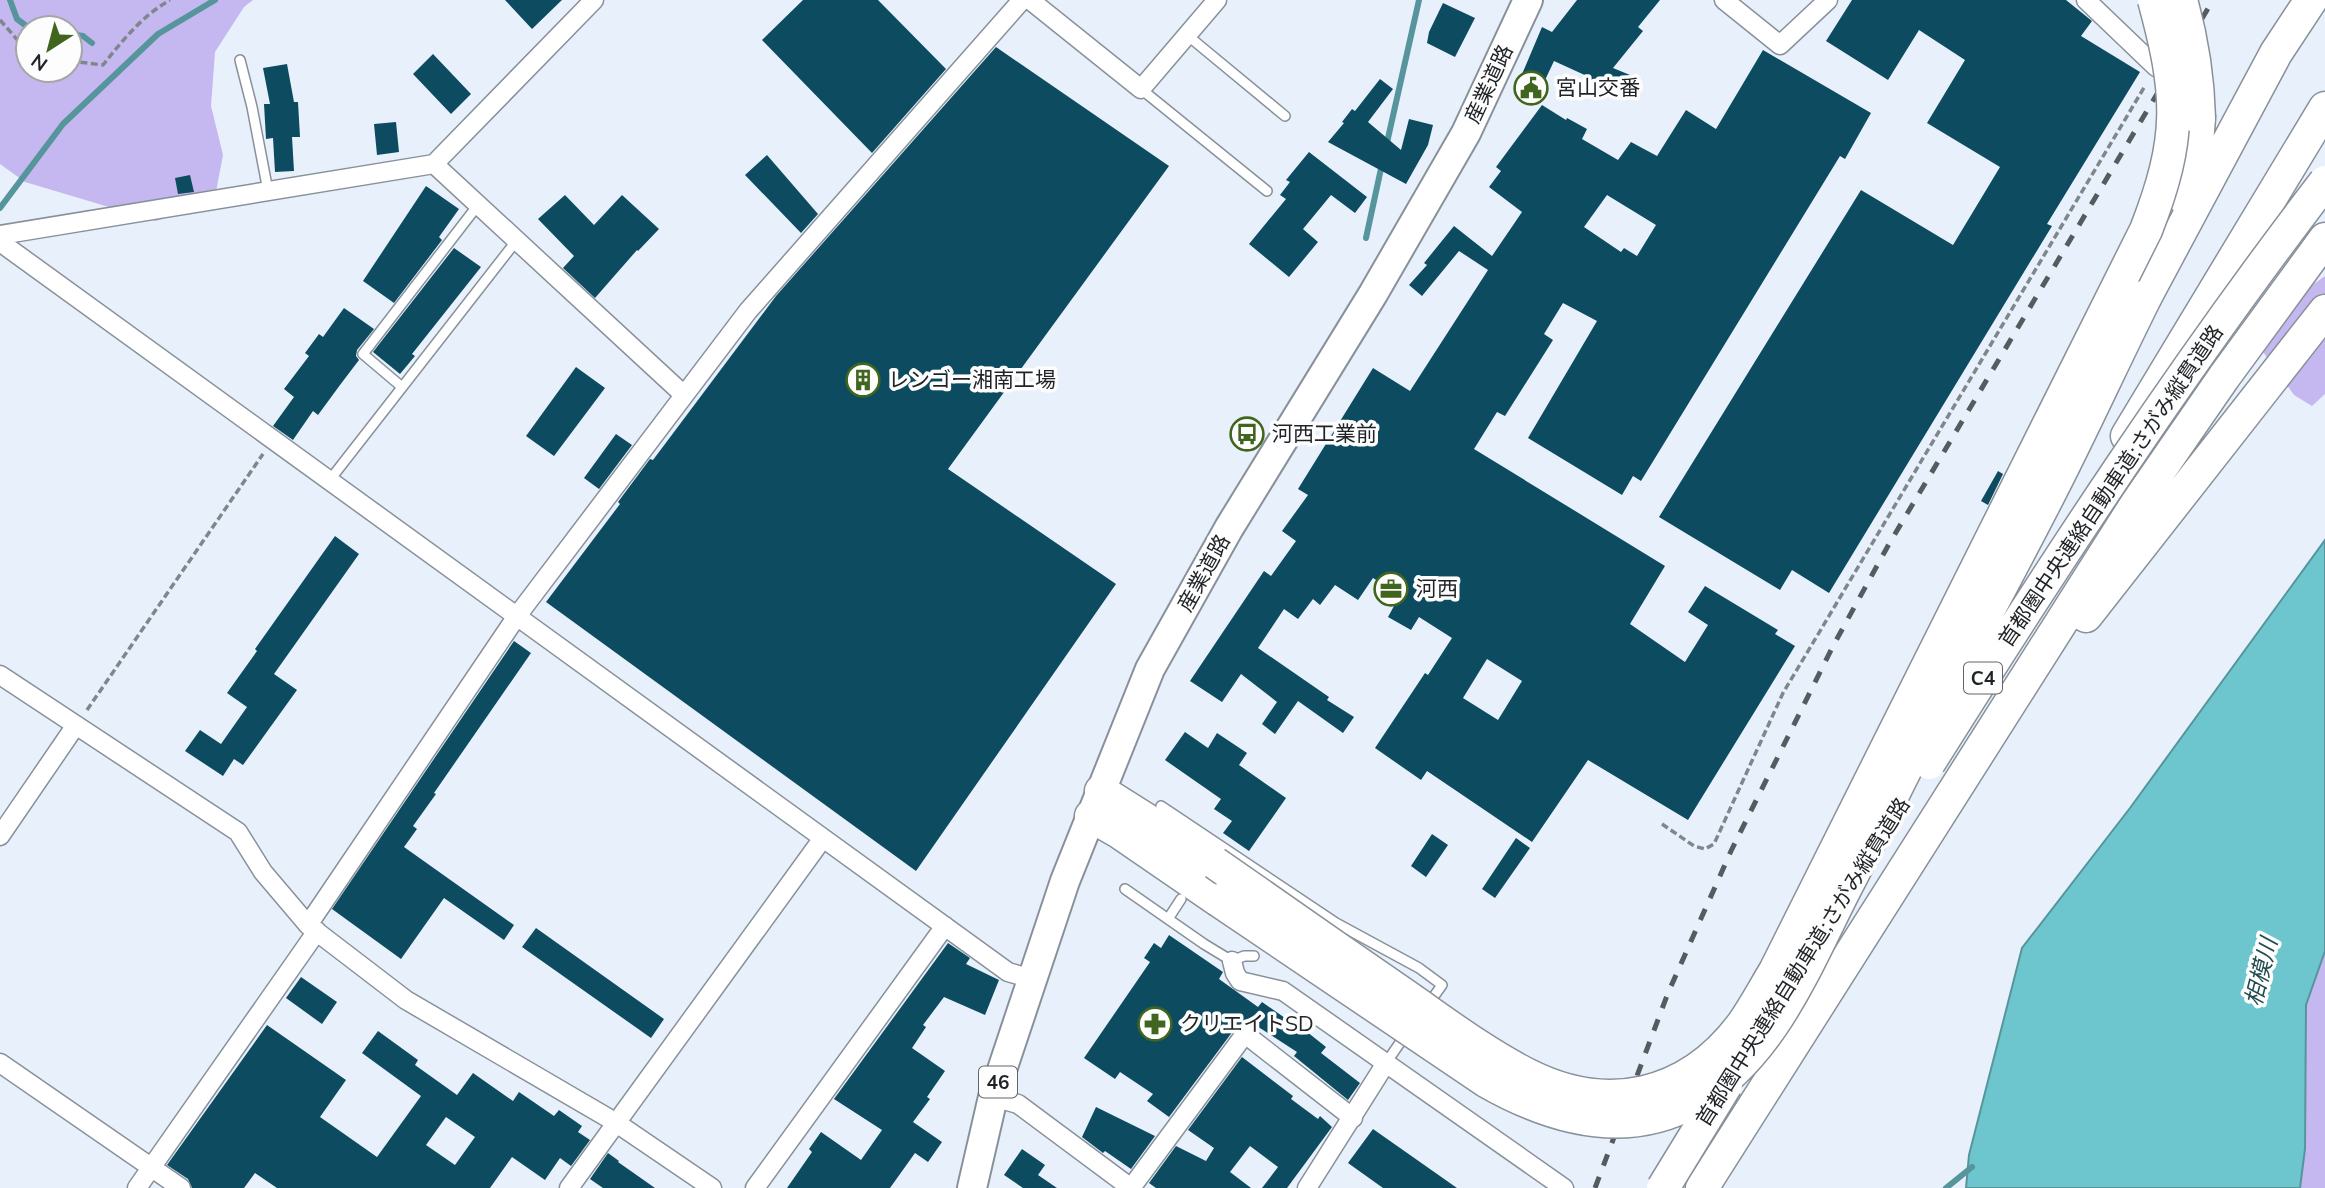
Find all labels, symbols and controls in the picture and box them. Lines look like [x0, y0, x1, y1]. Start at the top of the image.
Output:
north arrow [14, 14, 84, 84]
street label: 産業道路 [1459, 40, 1518, 127]
text: N [26, 49, 52, 77]
public building icon: 宮山交番 [1512, 69, 1550, 107]
place label: 宮山交番 [1556, 74, 1640, 100]
street label: 首都圏中央連絡自動車道;さがみ縦貫道路 [1992, 319, 2228, 651]
building icon: レンゴー湘南工場 [844, 361, 882, 399]
place label: レンゴー湘南工場 [888, 366, 1056, 392]
bus stop icon: 河西工業前 [1228, 415, 1266, 453]
place label: 河西工業前 [1272, 420, 1377, 446]
street label: 産業道路 [1171, 529, 1235, 616]
office icon: 河西 [1372, 570, 1410, 608]
place label: 河西 [1416, 575, 1458, 601]
road number: C4 [1964, 663, 2002, 694]
street label: 首都圏中央連絡自動車道;さがみ縦貫道路 [1690, 792, 1915, 1131]
water label: 相模川 [2238, 932, 2284, 1009]
pharmacy icon: クリエイトSD [1136, 1005, 1174, 1043]
place label: クリエイトSD [1180, 1010, 1314, 1036]
road number: 46 [979, 1066, 1017, 1098]

